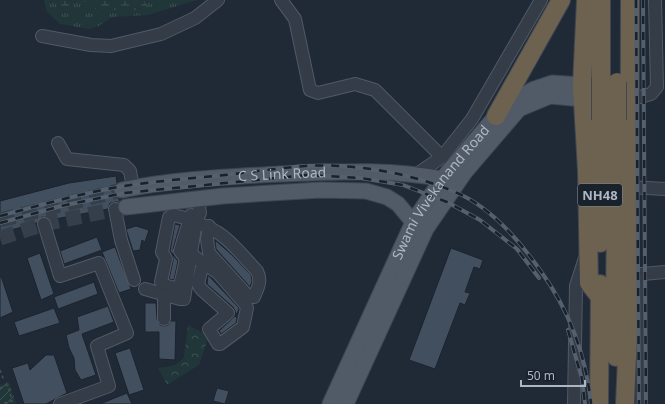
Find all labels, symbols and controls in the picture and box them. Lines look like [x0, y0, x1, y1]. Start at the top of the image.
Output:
street label: Swami Vivekanand Road [387, 121, 493, 262]
street label: C S Link Road [237, 162, 326, 185]
road number: NH48 [578, 184, 622, 206]
scale bar [521, 362, 585, 388]
text: 50 m [527, 367, 555, 384]

